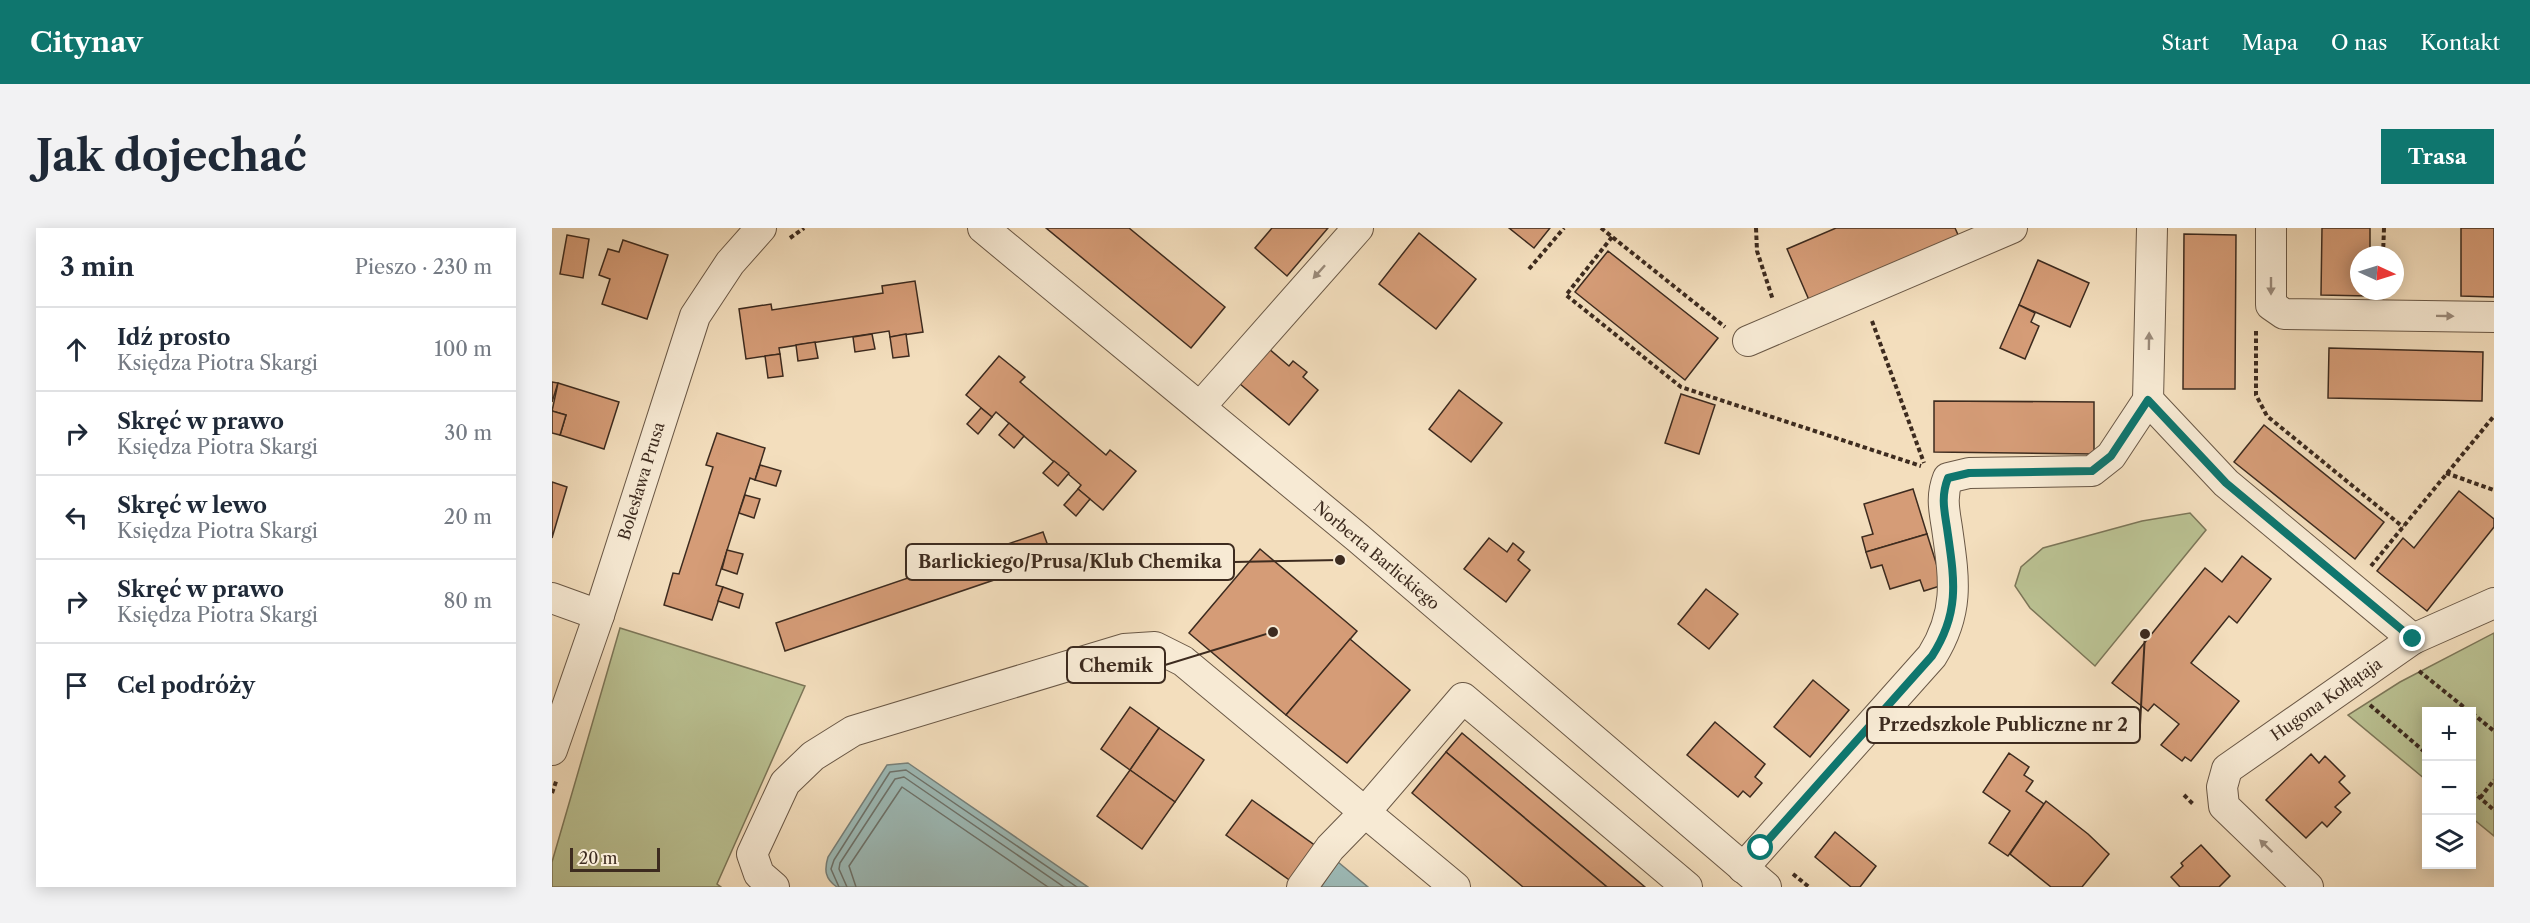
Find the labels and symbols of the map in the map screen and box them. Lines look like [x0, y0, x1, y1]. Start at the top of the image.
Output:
north arrow [2350, 246, 2404, 300]
one-way arrow [1312, 264, 1326, 279]
one-way arrow [2266, 277, 2276, 296]
one-way arrow [2436, 311, 2455, 321]
one-way arrow [2144, 332, 2154, 351]
street label: Bolesława Prusa [614, 419, 669, 542]
street label: Norberta Barlickiego [1310, 496, 1444, 614]
callout: Barlickiego/Prusa/Klub Chemika [906, 544, 1234, 580]
text: Barlickiego/Prusa/Klub Chemika [918, 551, 1223, 573]
route end [2399, 625, 2425, 651]
callout: Chemik [1067, 647, 1165, 683]
street label: Hugona Kołłątaja [2267, 653, 2386, 745]
text: Chemik [1079, 655, 1154, 677]
callout: Przedszkole Publiczne nr 2 [1867, 707, 2140, 743]
text: Przedszkole Publiczne nr 2 [1878, 714, 2128, 736]
route start [1747, 834, 1773, 860]
one-way arrow [2260, 840, 2274, 854]
scale bar [570, 845, 660, 872]

